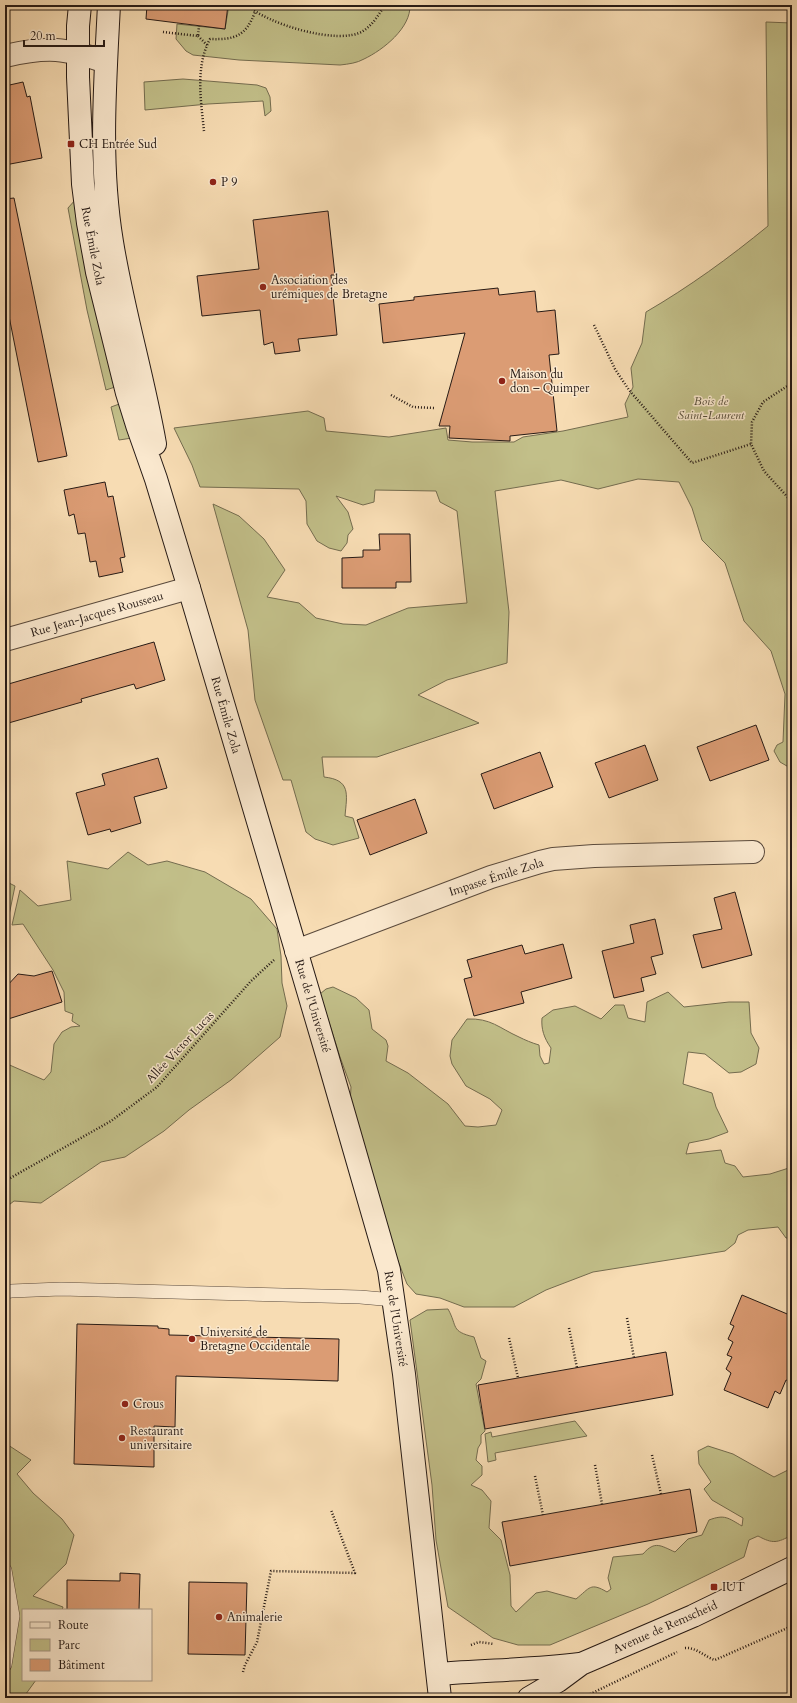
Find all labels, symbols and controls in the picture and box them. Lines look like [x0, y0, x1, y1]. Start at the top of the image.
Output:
scale bar [24, 22, 104, 48]
text: 20 m [30, 28, 57, 44]
place label: CH Entrée Sud [79, 136, 158, 152]
marker: CH Entrée Sud [66, 139, 76, 149]
place label: P 9 [221, 174, 237, 190]
marker: P 9 [208, 177, 218, 187]
street label: Rue Émile Zola [78, 205, 110, 287]
place label: Association des urémiques de Bretagne [271, 272, 388, 302]
marker: Association des urémiques de Bretagne [258, 282, 268, 292]
place label: Maison du don – Quimper [510, 366, 590, 396]
marker: Maison du don – Quimper [497, 376, 507, 386]
park label: Bois de Saint-Laurent [678, 393, 745, 423]
street label: Rue Jean-Jacques Rousseau [29, 587, 166, 641]
street label: Rue Émile Zola [207, 674, 246, 756]
street label: Impasse Émile Zola [446, 853, 546, 900]
street label: Rue de l'Université [291, 957, 335, 1055]
street label: Allée Victor Lucas [142, 1008, 218, 1086]
street label: Rue de l'Université [381, 1270, 411, 1368]
place label: Université de Bretagne Occidentale [200, 1324, 310, 1354]
marker: Université de Bretagne Occidentale [187, 1334, 197, 1344]
place label: Crous [133, 1396, 164, 1412]
marker: Crous [120, 1399, 130, 1409]
place label: Restaurant universitaire [130, 1423, 192, 1453]
marker: Restaurant universitaire [117, 1433, 127, 1443]
place label: IUT [722, 1579, 745, 1595]
marker: IUT [709, 1582, 719, 1592]
street label: Avenue de Remscheid [610, 1597, 720, 1657]
legend [22, 1609, 152, 1681]
place label: Animalerie [227, 1609, 283, 1625]
marker: Animalerie [214, 1612, 224, 1622]
text: Route [58, 1617, 89, 1633]
text: Parc [58, 1637, 81, 1653]
text: Bâtiment [58, 1657, 105, 1673]

